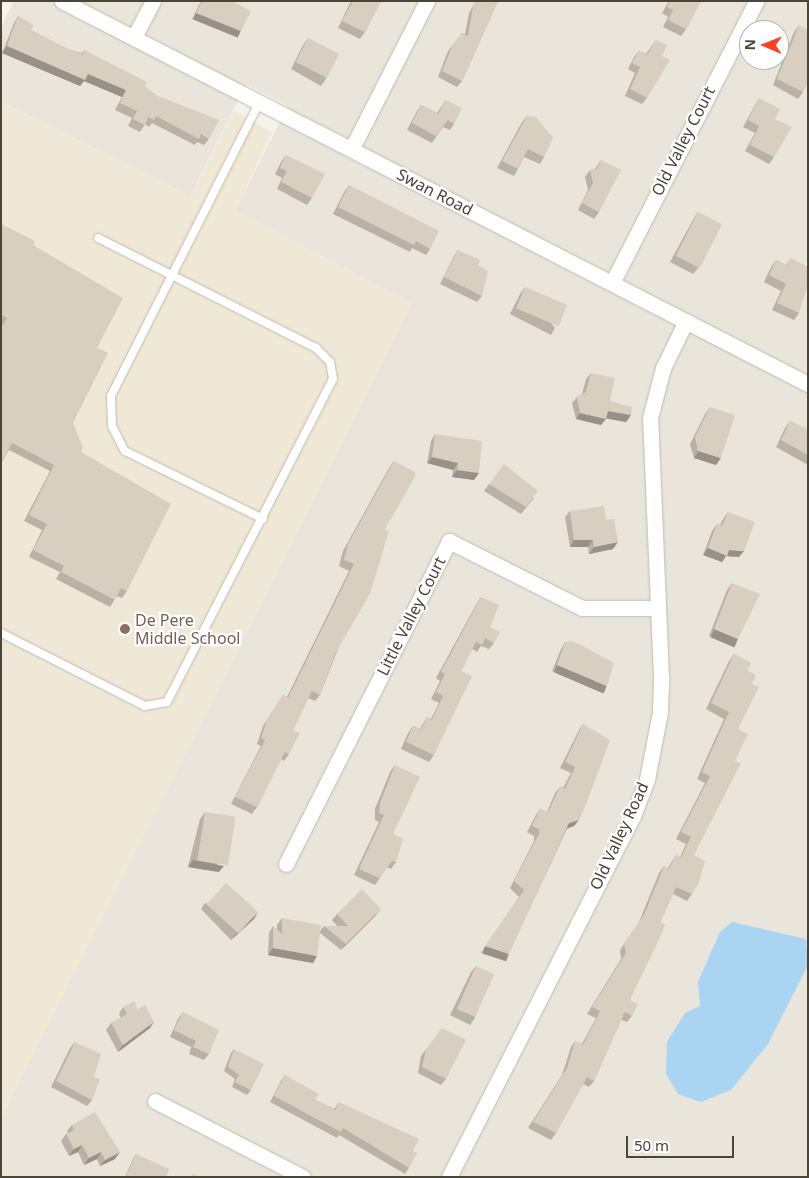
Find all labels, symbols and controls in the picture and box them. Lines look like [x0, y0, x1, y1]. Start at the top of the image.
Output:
north arrow [739, 20, 789, 70]
text: N [740, 39, 759, 51]
street label: Old Valley Court [647, 83, 719, 199]
street label: Swan Road [394, 165, 476, 219]
street label: Little Valley Court [373, 553, 449, 679]
place label: De Pere Middle School [135, 610, 240, 648]
marker: De Pere Middle School [119, 623, 131, 635]
street label: Old Valley Road [586, 779, 652, 893]
scale bar [629, 1126, 736, 1158]
text: 50 m [634, 1135, 669, 1155]

